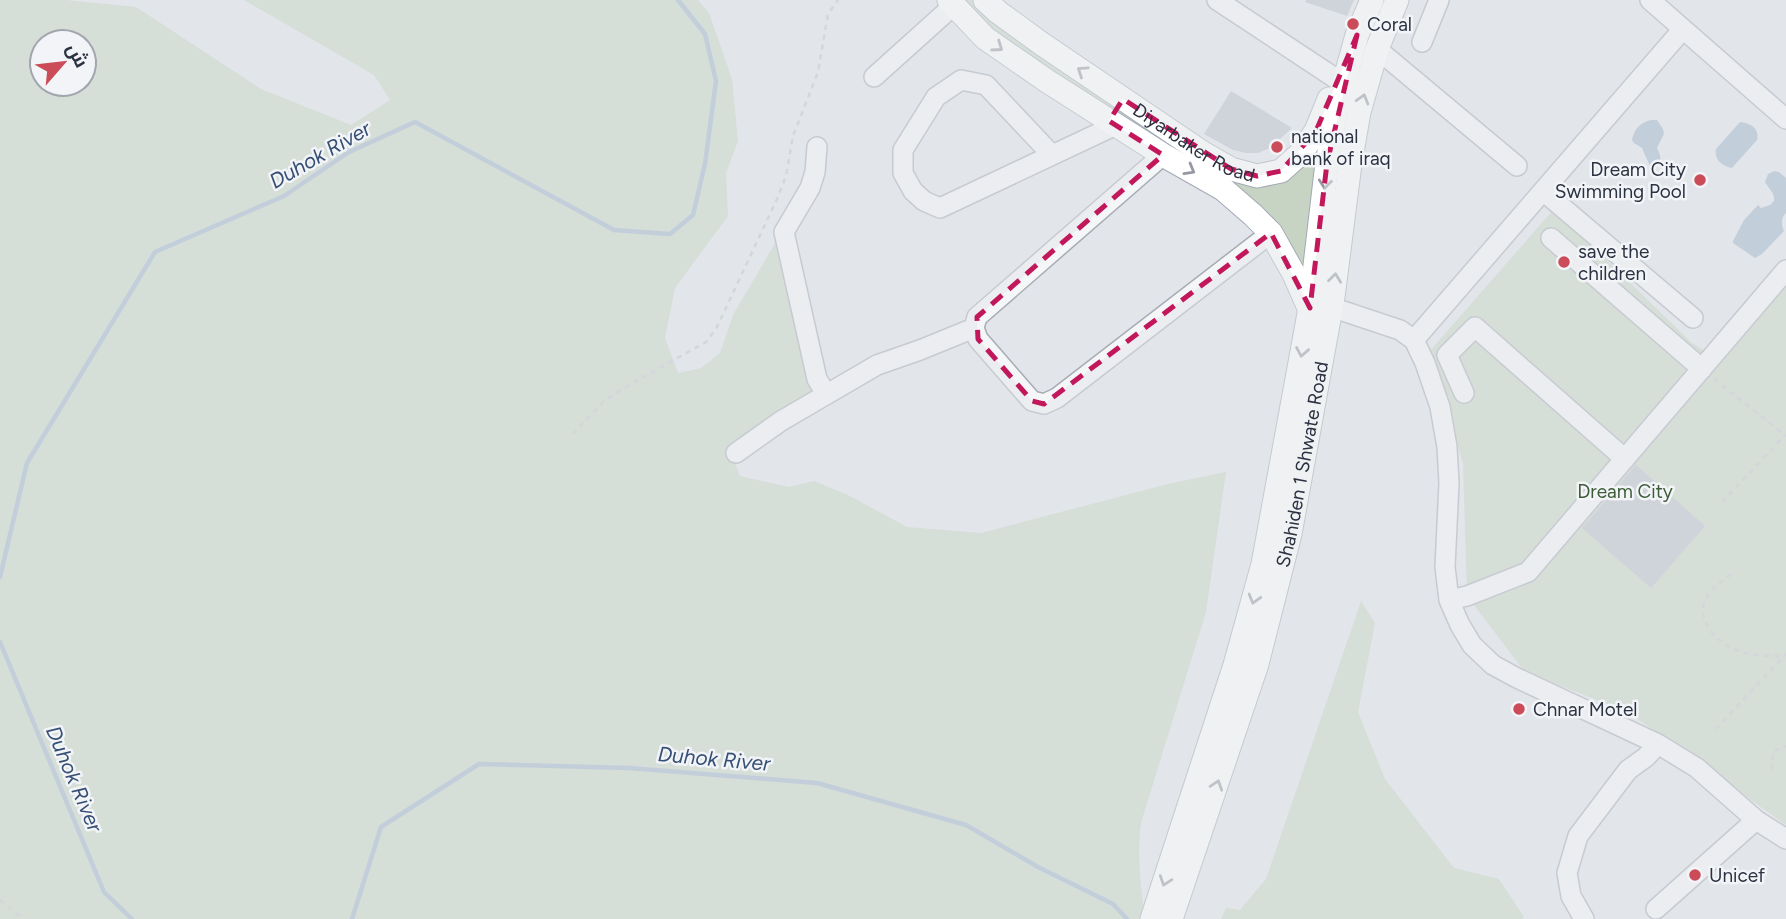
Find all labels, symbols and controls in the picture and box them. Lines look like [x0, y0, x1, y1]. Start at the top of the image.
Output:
place label: Coral [1367, 13, 1412, 36]
marker: Coral [1345, 16, 1361, 32]
north arrow [28, 28, 98, 98]
text: ش [62, 39, 93, 71]
one-way arrow [990, 39, 1003, 51]
one-way arrow [1077, 67, 1090, 80]
one-way arrow [1354, 93, 1369, 105]
street label: Diyarbaker Road [1129, 98, 1258, 187]
water label: Duhok River [265, 115, 376, 194]
place label: national bank of iraq [1291, 125, 1391, 170]
marker: national bank of iraq [1269, 139, 1285, 155]
place label: Dream City Swimming Pool [1555, 158, 1686, 203]
one-way arrow [1182, 161, 1195, 174]
marker: Dream City Swimming Pool [1692, 172, 1708, 188]
one-way arrow [1318, 179, 1333, 190]
place label: save the children [1578, 240, 1649, 285]
marker: save the children [1556, 254, 1572, 270]
one-way arrow [1328, 273, 1343, 284]
one-way arrow [1295, 346, 1310, 358]
street label: Shahiden 1 Shwate Road [1271, 360, 1333, 570]
park label: Dream City [1577, 480, 1673, 503]
one-way arrow [1247, 593, 1262, 605]
place label: Chnar Motel [1533, 698, 1638, 721]
marker: Chnar Motel [1511, 701, 1527, 717]
water label: Duhok River [41, 722, 108, 836]
water label: Duhok River [657, 741, 772, 776]
one-way arrow [1209, 780, 1223, 792]
place label: Unicef [1709, 864, 1765, 887]
marker: Unicef [1687, 867, 1703, 883]
one-way arrow [1159, 874, 1173, 886]

